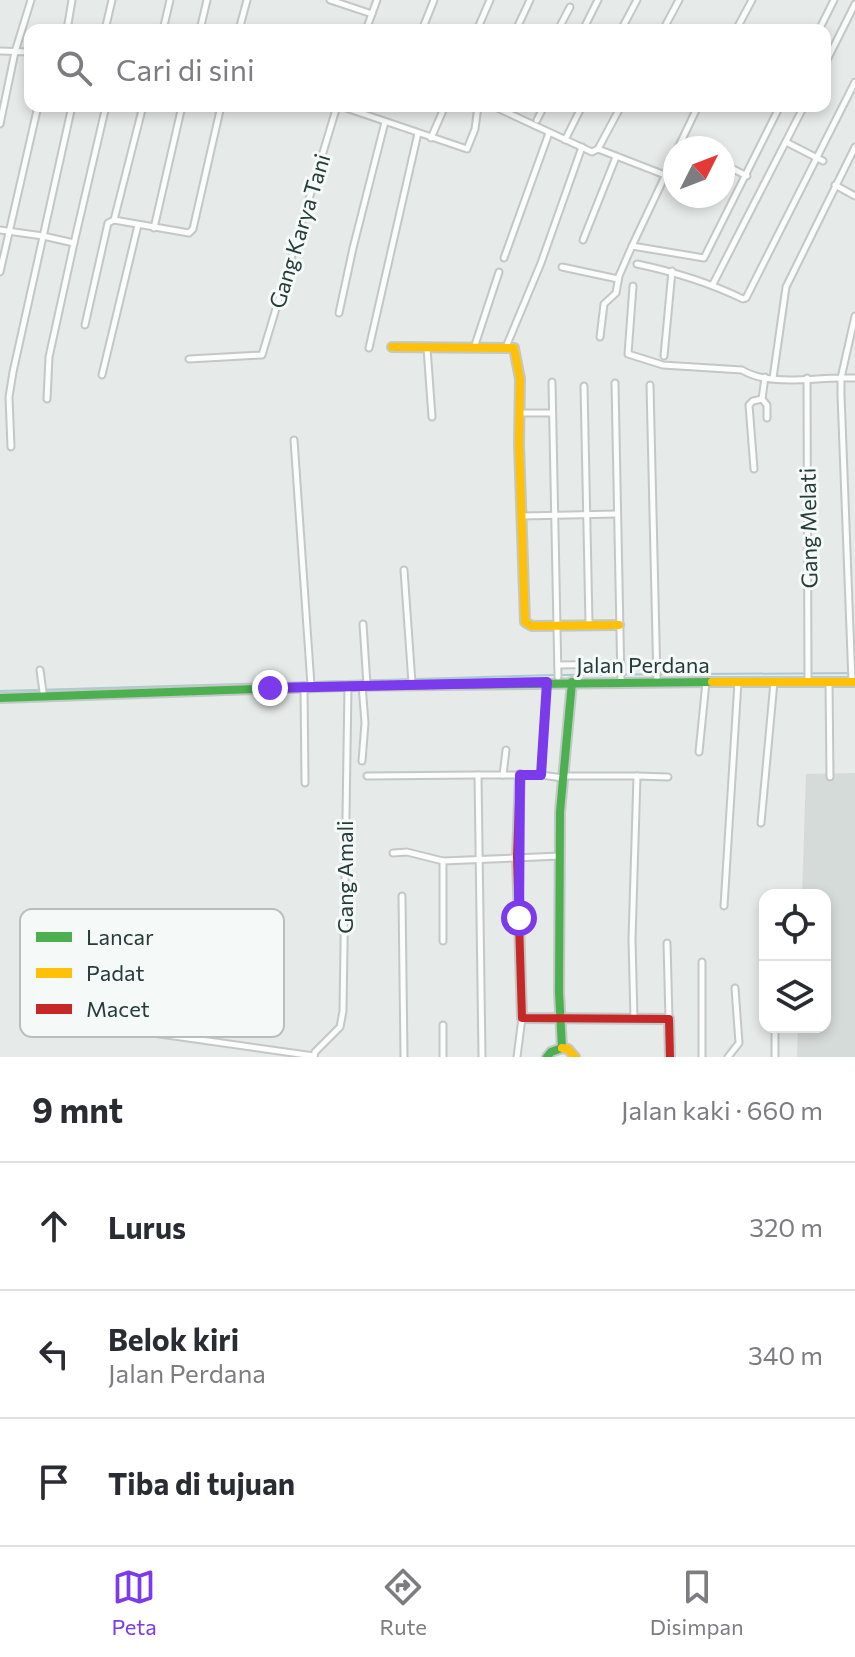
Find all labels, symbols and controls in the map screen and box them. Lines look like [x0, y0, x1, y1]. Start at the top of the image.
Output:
search box [24, 24, 831, 112]
icon: search [52, 46, 96, 90]
text: Cari di sini [116, 50, 255, 87]
north arrow [663, 136, 735, 208]
street label: Gang Karya Tani [263, 150, 335, 312]
street label: Gang Melati [793, 467, 823, 589]
street label: Jalan Perdana [576, 651, 710, 678]
route end [252, 670, 288, 706]
street label: Gang Amali [331, 820, 358, 934]
map controls [759, 889, 831, 1033]
button: locate [759, 889, 831, 961]
route start [501, 900, 537, 936]
legend [20, 909, 284, 1037]
text: Lancar [86, 923, 154, 950]
text: Padat [86, 959, 145, 986]
button: layers [759, 961, 831, 1033]
text: Macet [86, 995, 150, 1022]
text: 9 mnt [32, 1088, 123, 1130]
text: Jalan kaki · 660 m [621, 1094, 823, 1125]
icon: ahead [32, 1204, 76, 1248]
text: Lurus [108, 1208, 186, 1245]
text: 320 m [749, 1211, 823, 1242]
text: Belok kiri [108, 1320, 239, 1357]
icon: left [32, 1332, 76, 1376]
text: 340 m [748, 1339, 823, 1370]
text: Jalan Perdana [108, 1357, 266, 1388]
icon: arrive [32, 1460, 76, 1504]
text: Tiba di tujuan [108, 1464, 295, 1501]
tab: Peta [111, 1565, 157, 1640]
tab: Rute [380, 1565, 427, 1640]
tab: Disimpan [650, 1565, 744, 1640]

